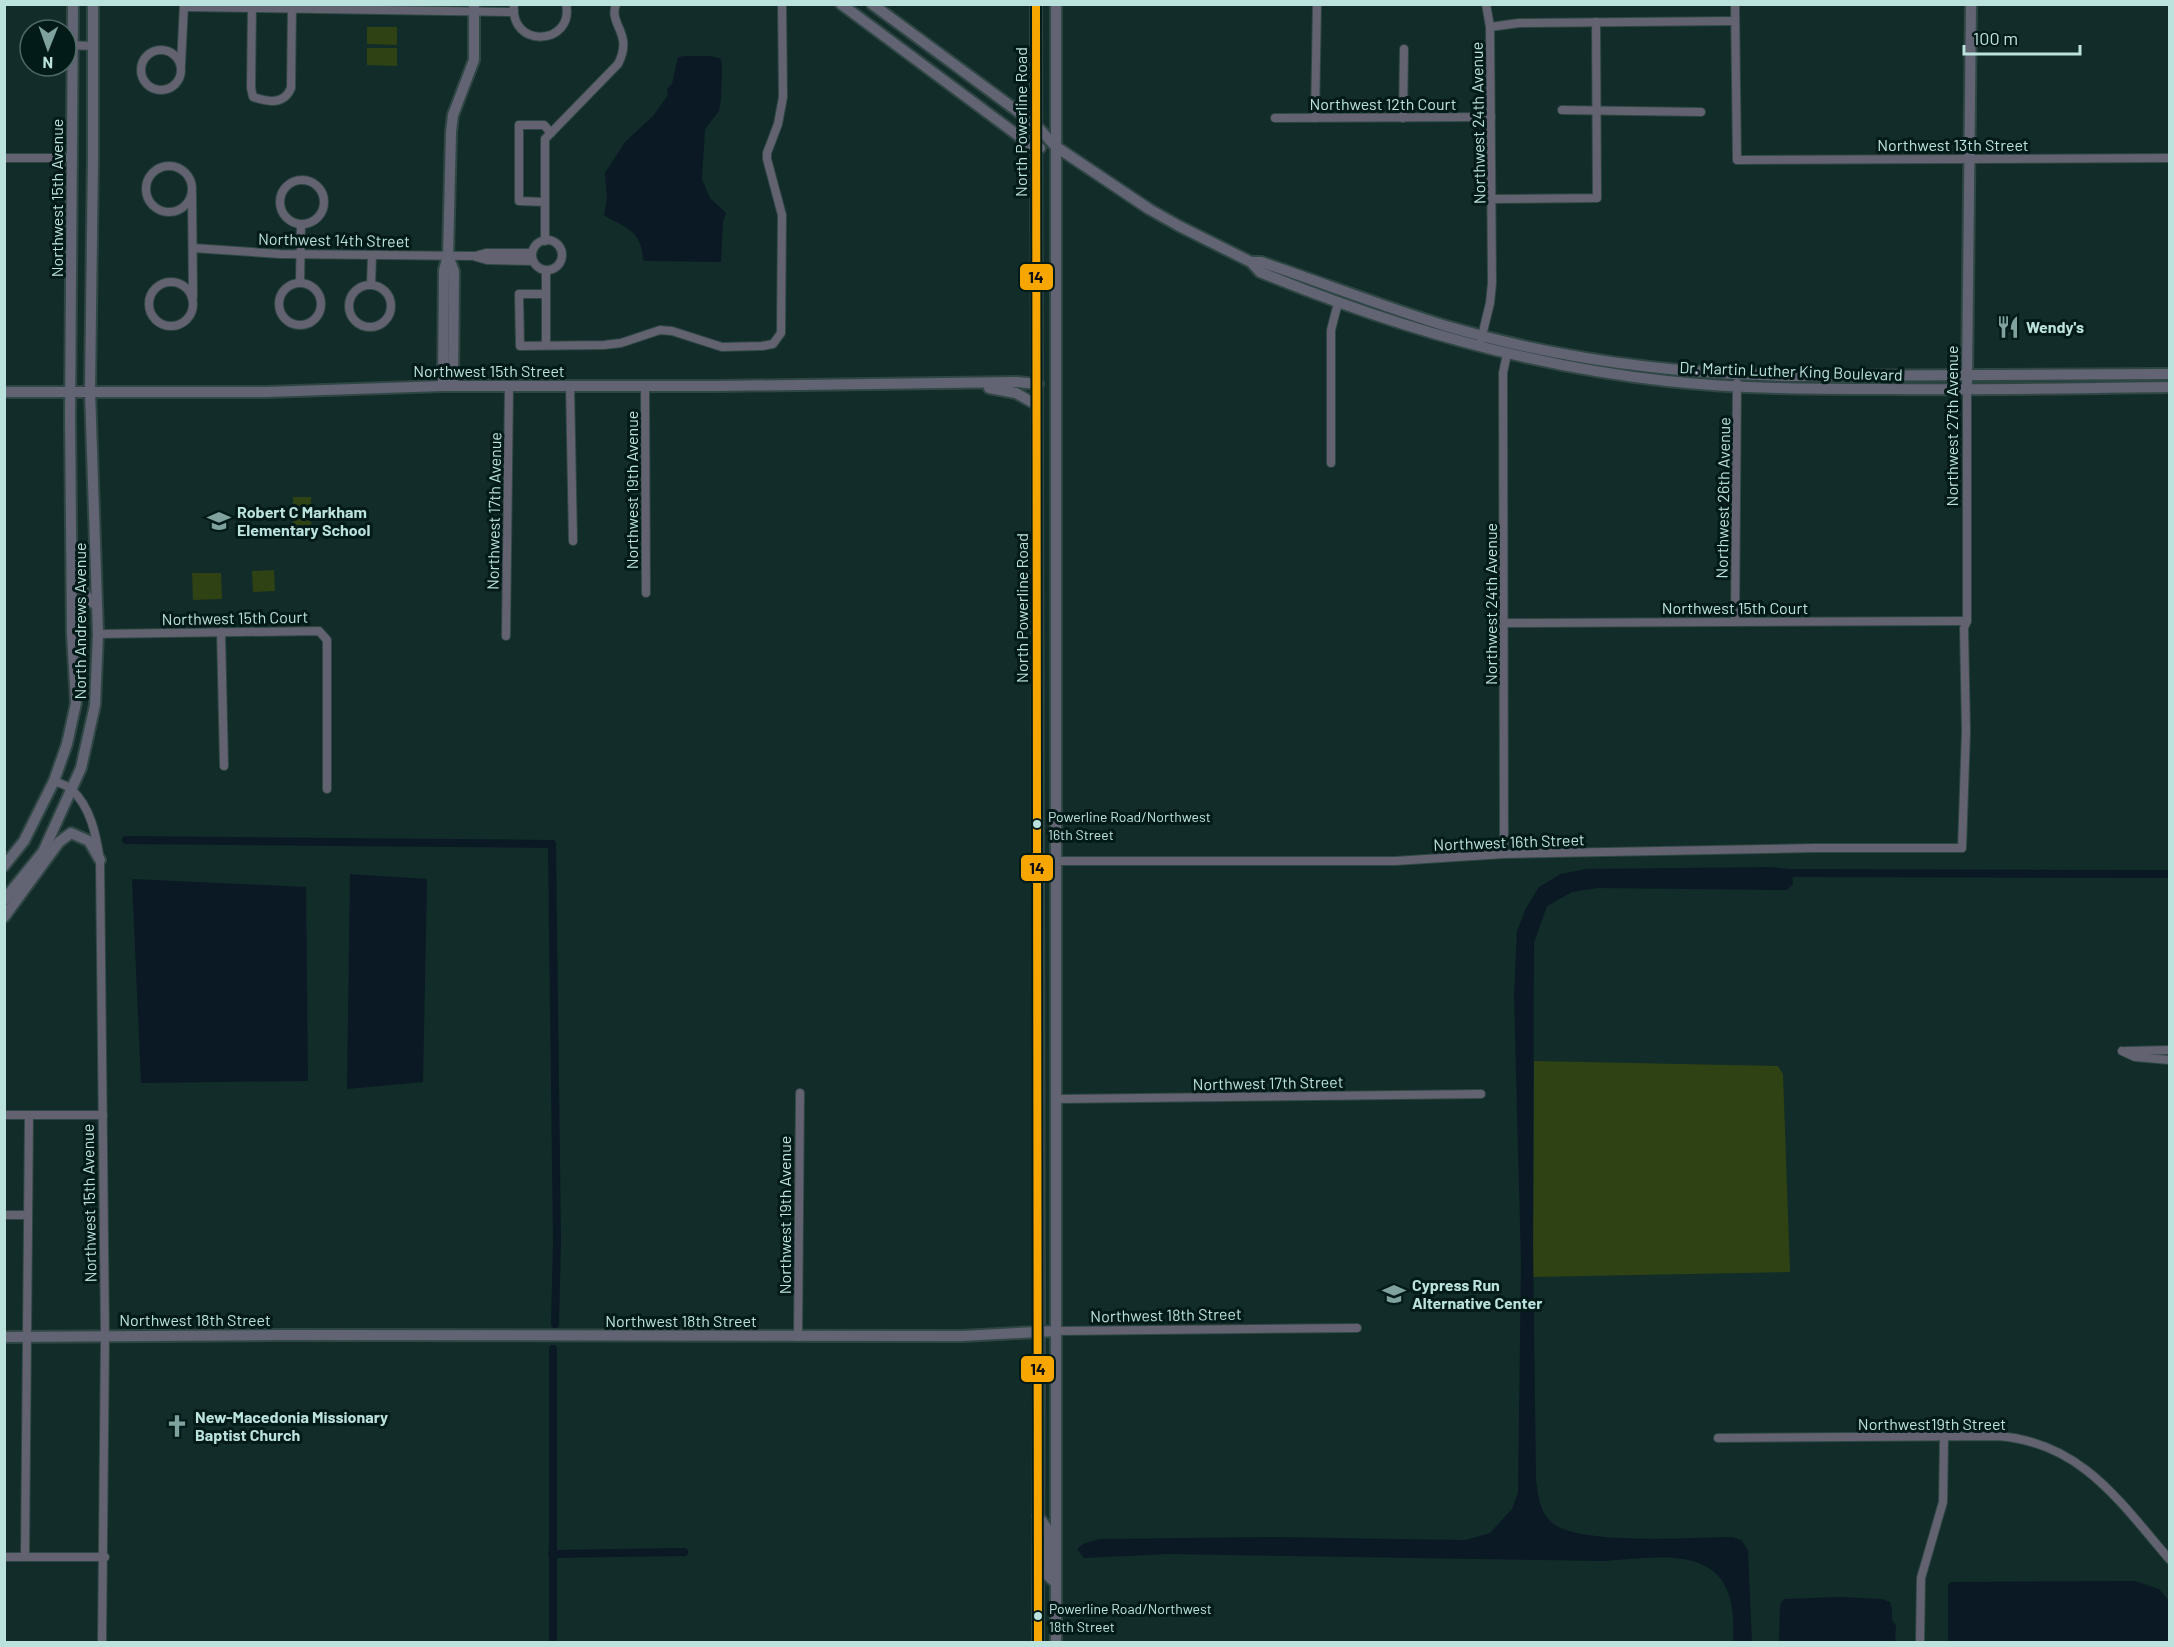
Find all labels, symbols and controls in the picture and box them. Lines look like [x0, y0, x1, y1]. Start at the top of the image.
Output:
north arrow [18, 18, 78, 78]
scale bar [1964, 18, 2080, 56]
text: 100 m [1973, 27, 2018, 49]
street label: Northwest 24th Avenue [1467, 42, 1488, 204]
street label: North Powerline Road [1011, 47, 1030, 197]
text: N [42, 54, 53, 73]
street label: Northwest 12th Court [1310, 94, 1456, 113]
street label: Northwest 15th Avenue [47, 119, 66, 277]
street label: Northwest 13th Street [1877, 135, 2029, 154]
street label: Northwest 14th Street [258, 229, 410, 250]
line badge: 14 [1019, 263, 1054, 291]
text: 14 [1028, 267, 1044, 286]
restaurant icon: Wendy's [1995, 314, 2021, 340]
place label: Wendy's [2026, 317, 2084, 336]
street label: Northwest 27th Avenue [1942, 346, 1961, 506]
street label: Dr. Martin Luther King Boulevard [1679, 357, 1903, 384]
street label: Northwest 15th Street [413, 361, 565, 380]
street label: Northwest 19th Avenue [622, 411, 641, 569]
street label: Northwest 26th Avenue [1712, 417, 1733, 579]
street label: Northwest 17th Avenue [483, 432, 504, 590]
place label: Robert C Markham Elementary School [237, 502, 371, 539]
school or university icon: Robert C Markham Elementary School [206, 508, 232, 534]
street label: Northwest 24th Avenue [1481, 523, 1500, 685]
street label: North Powerline Road [1012, 533, 1031, 683]
street label: North Andrews Avenue [70, 542, 89, 700]
street label: Northwest 15th Court [1662, 598, 1808, 617]
street label: Northwest 15th Court [162, 607, 308, 628]
place label: Powerline Road/Northwest 16th Street [1048, 808, 1211, 843]
marker: Powerline Road/Northwest 16th Street [1031, 818, 1043, 830]
street label: Northwest 16th Street [1433, 829, 1585, 854]
line badge: 14 [1020, 854, 1054, 882]
text: 14 [1029, 858, 1045, 877]
street label: Northwest 17th Street [1192, 1072, 1344, 1093]
street label: Northwest 15th Avenue [78, 1124, 99, 1282]
street label: Northwest 19th Avenue [775, 1136, 794, 1294]
place label: Cypress Run Alternative Center [1412, 1275, 1542, 1312]
school or university icon: Cypress Run Alternative Center [1381, 1281, 1407, 1307]
street label: Northwest 18th Street [1090, 1304, 1242, 1325]
street label: Northwest 18th Street [119, 1310, 271, 1329]
street label: Northwest 18th Street [605, 1311, 757, 1330]
line badge: 14 [1020, 1355, 1055, 1383]
text: 14 [1030, 1359, 1046, 1378]
place label: New-Macedonia Missionary Baptist Church [195, 1407, 388, 1444]
church icon: New-Macedonia Missionary Baptist Church [164, 1413, 190, 1439]
street label: Northwest19th Street [1858, 1414, 2006, 1433]
place label: Powerline Road/Northwest 18th Street [1049, 1600, 1212, 1635]
marker: Powerline Road/Northwest 18th Street [1032, 1610, 1044, 1622]

